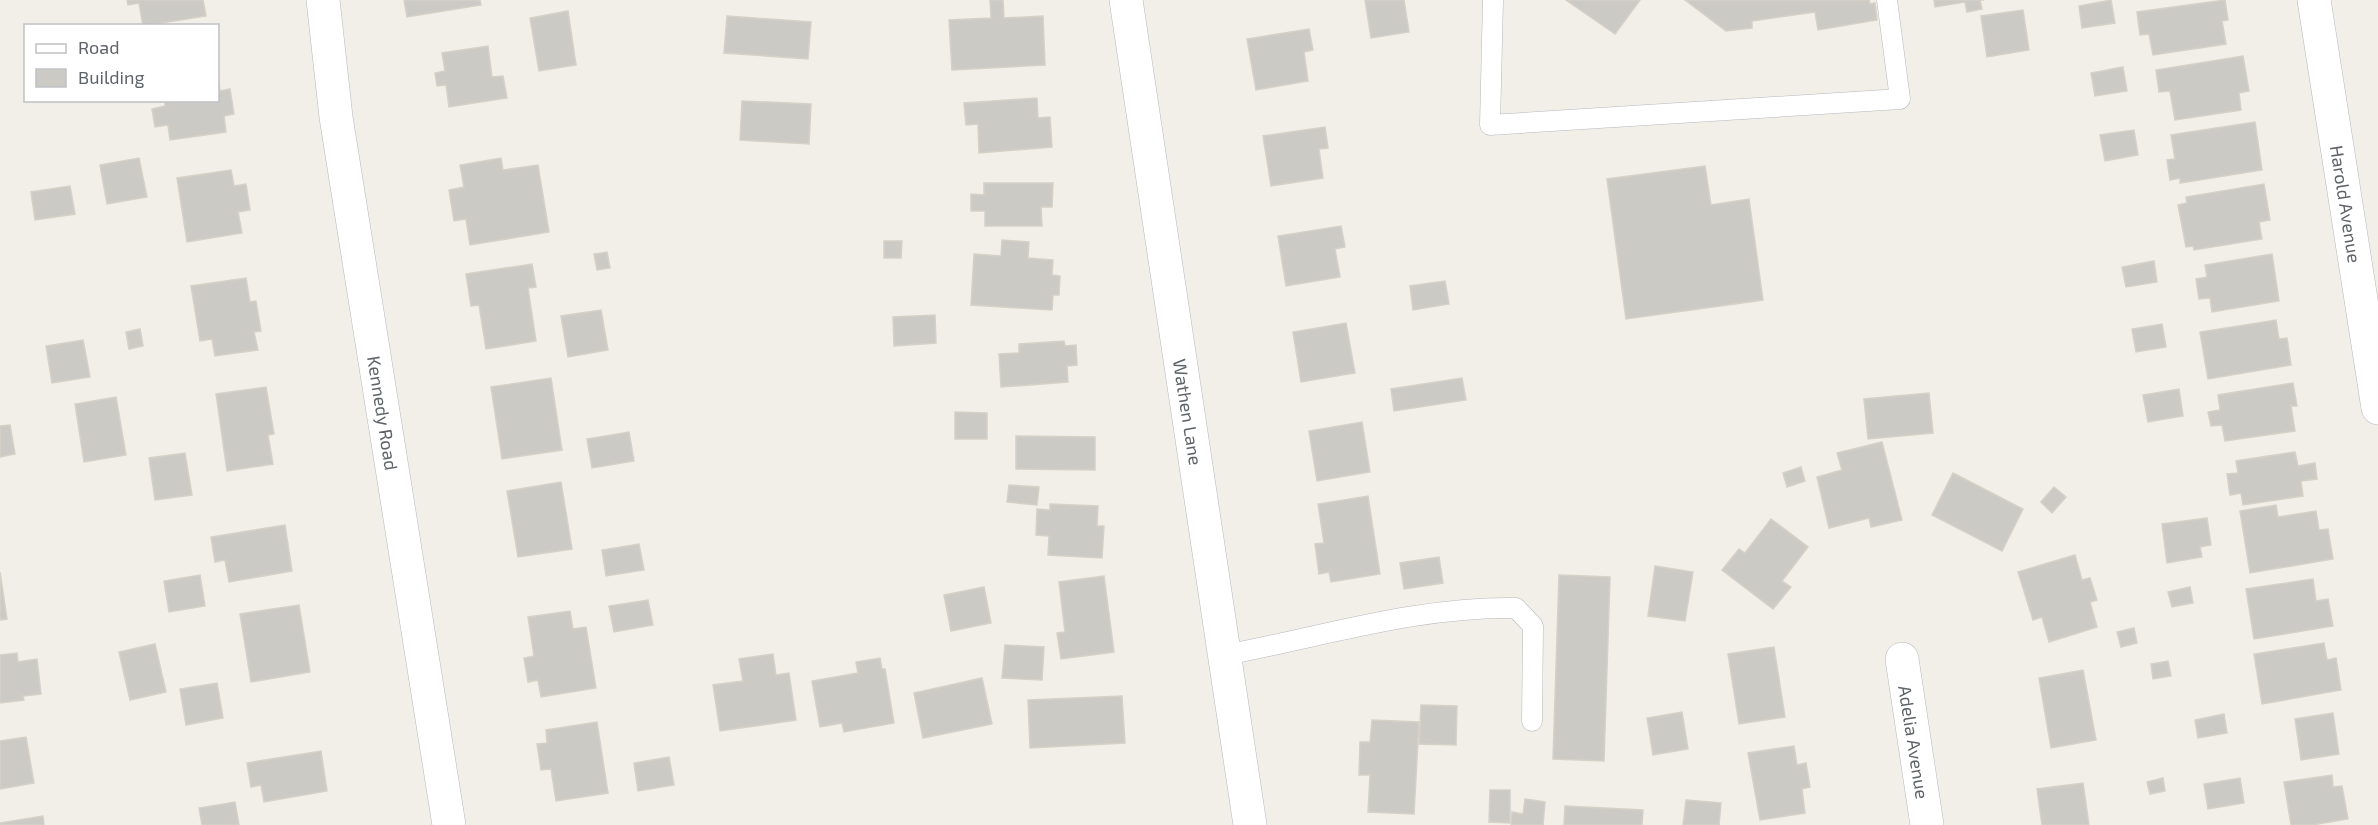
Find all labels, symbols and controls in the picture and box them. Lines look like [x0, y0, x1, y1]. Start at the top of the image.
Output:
legend [24, 24, 219, 102]
text: Road [78, 36, 119, 58]
text: Building [78, 66, 145, 88]
street label: Harold Avenue [2326, 144, 2366, 264]
street label: Kennedy Road [363, 354, 403, 472]
street label: Wathen Lane [1169, 357, 1207, 467]
street label: Adelia Avenue [1894, 684, 1934, 800]

